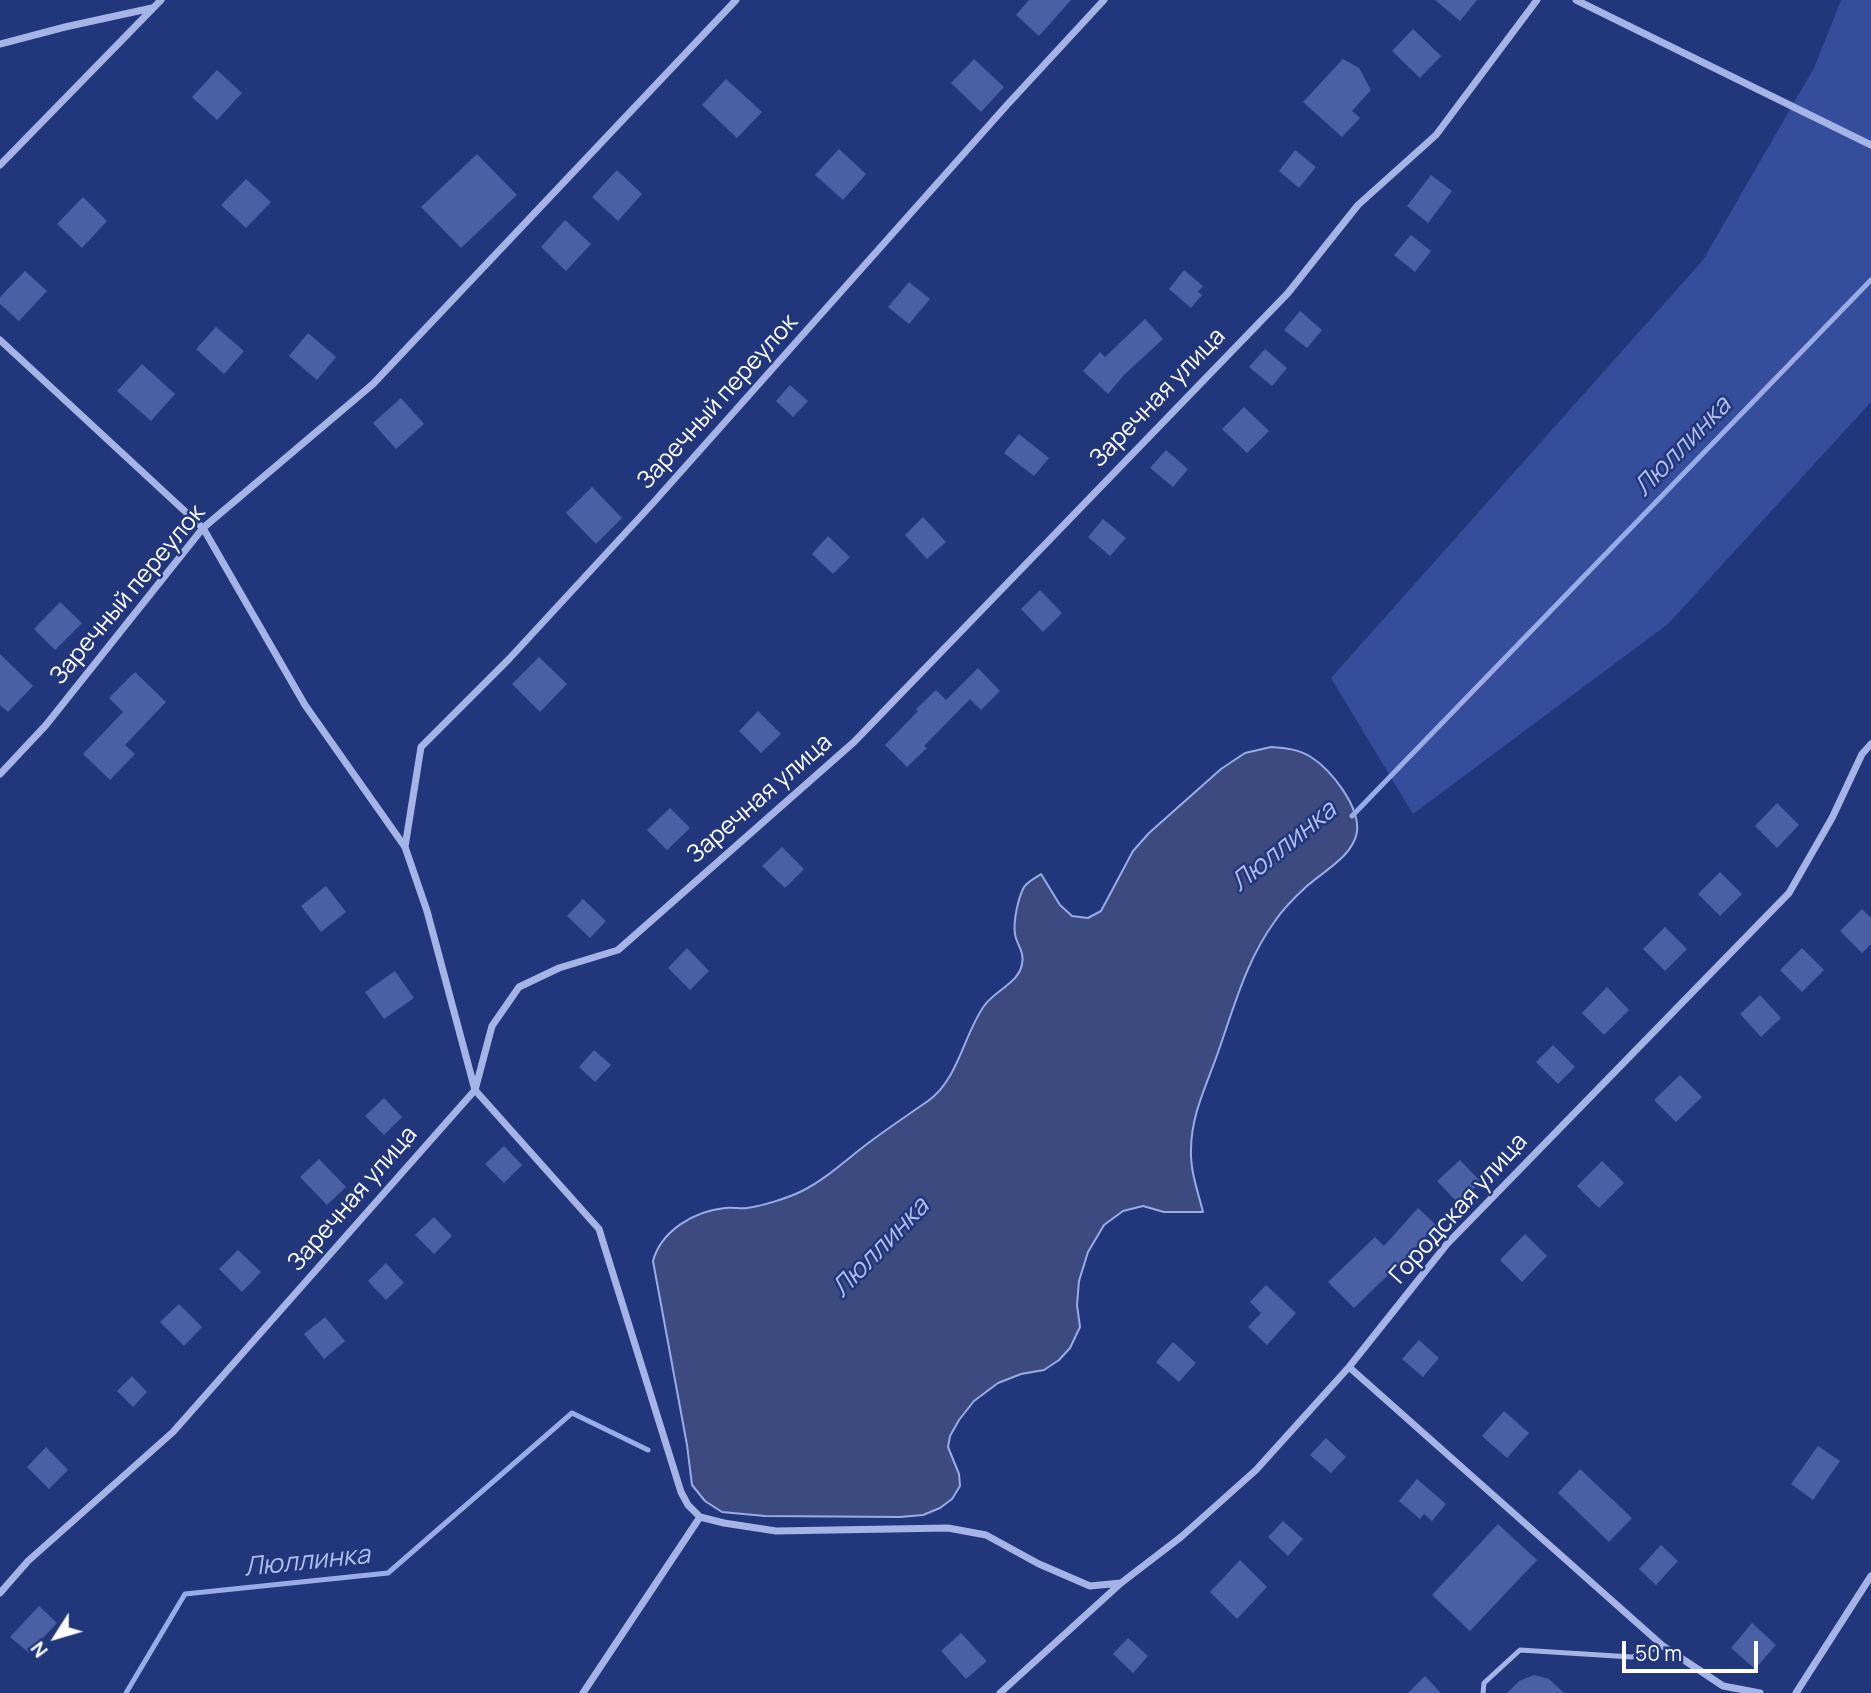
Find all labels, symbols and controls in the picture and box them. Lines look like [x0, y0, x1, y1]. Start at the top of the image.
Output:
street label: Заречный переулок [632, 309, 804, 495]
street label: Заречная улица [1084, 322, 1232, 474]
water label: Люллинка [1628, 391, 1738, 503]
street label: Заречный переулок [45, 499, 211, 691]
street label: Заречная улица [682, 728, 838, 870]
water label: Люллинка [1225, 795, 1343, 899]
street label: Заречная улица [282, 1121, 424, 1277]
street label: Городская улица [1384, 1128, 1534, 1290]
water label: Люллинка [826, 1192, 936, 1304]
water label: Люллинка [243, 1540, 371, 1584]
north arrow [21, 1602, 91, 1672]
scale bar [1626, 1626, 1762, 1670]
text: N [25, 1636, 54, 1663]
text: 50 m [1635, 1639, 1682, 1667]

